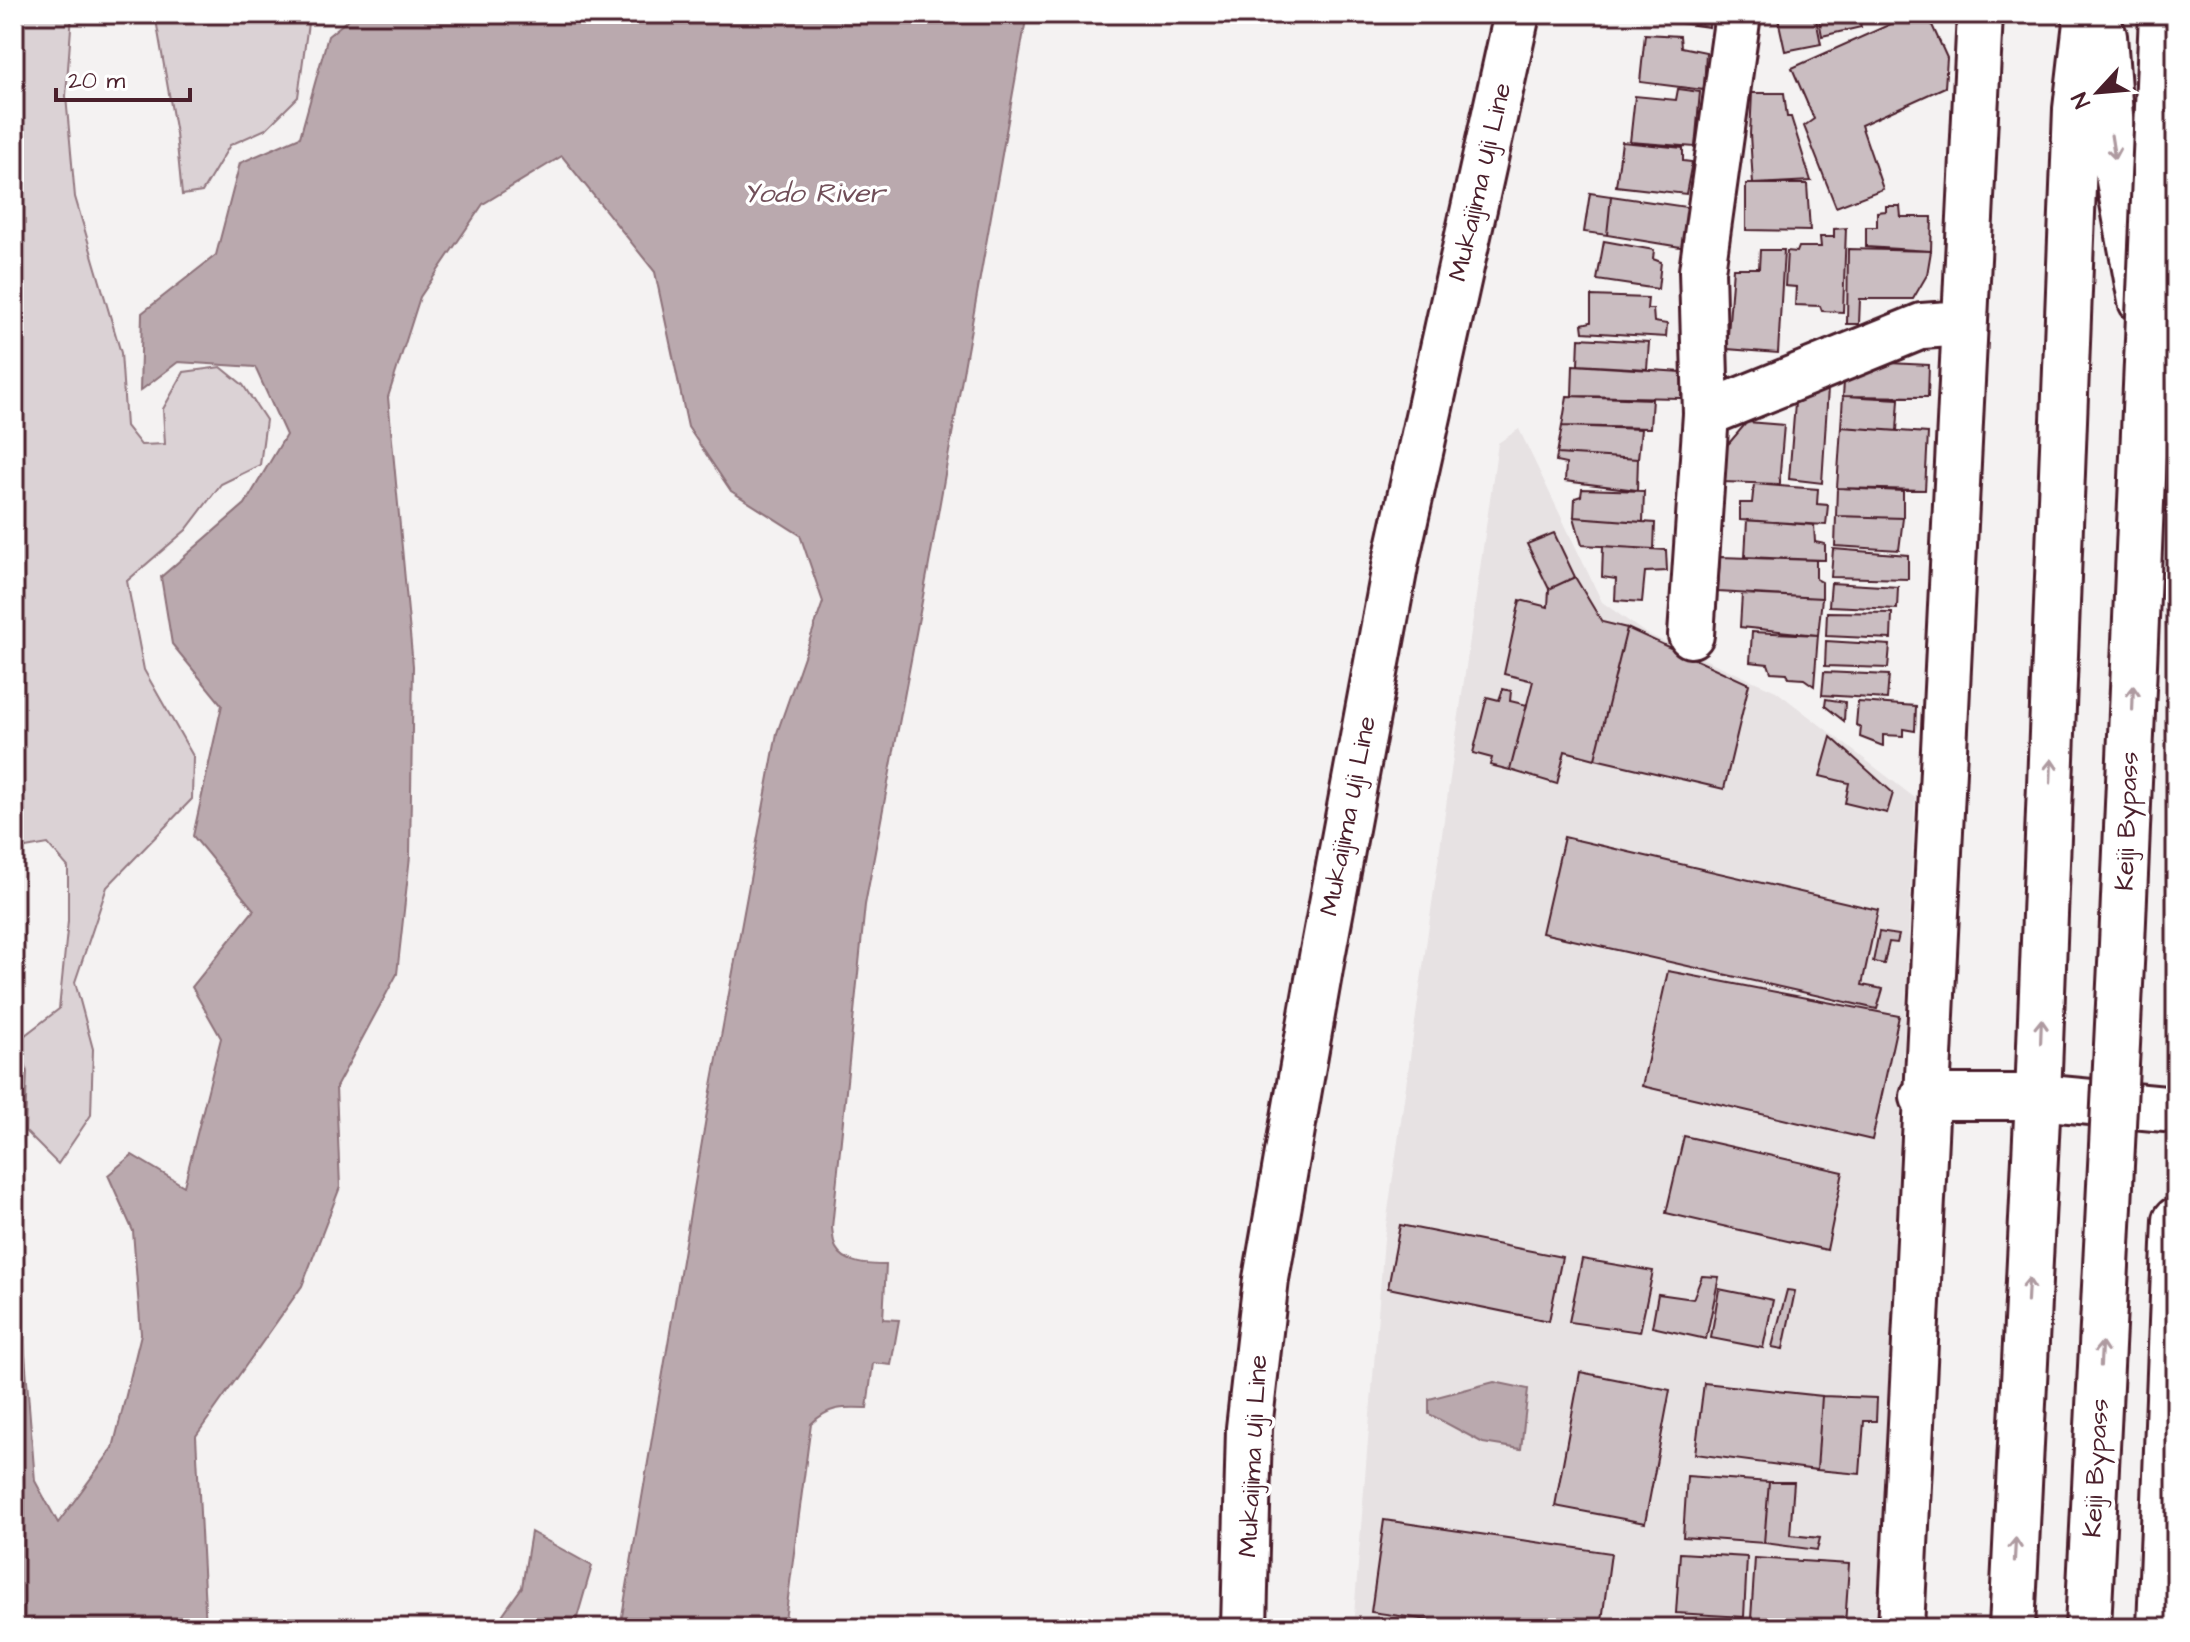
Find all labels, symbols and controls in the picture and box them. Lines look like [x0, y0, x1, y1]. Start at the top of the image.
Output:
scale bar [56, 52, 190, 102]
north arrow [2058, 52, 2138, 132]
text: 20 m [68, 64, 125, 98]
street label: Mukaijima Uji Line [1440, 79, 1520, 285]
text: N [2064, 87, 2098, 113]
one-way arrow [2106, 134, 2121, 160]
water label: Yodo River [743, 174, 887, 213]
one-way arrow [2125, 685, 2140, 712]
street label: Mukaijima Uji Line [1311, 713, 1385, 919]
street label: Keiji Bypass [2107, 751, 2149, 891]
one-way arrow [2043, 758, 2058, 785]
one-way arrow [2033, 1018, 2048, 1045]
one-way arrow [2021, 1277, 2036, 1304]
one-way arrow [2094, 1341, 2109, 1368]
street label: Mukaijima Uji Line [1230, 1354, 1276, 1558]
street label: Keiji Bypass [2074, 1398, 2120, 1539]
one-way arrow [2008, 1537, 2023, 1564]

